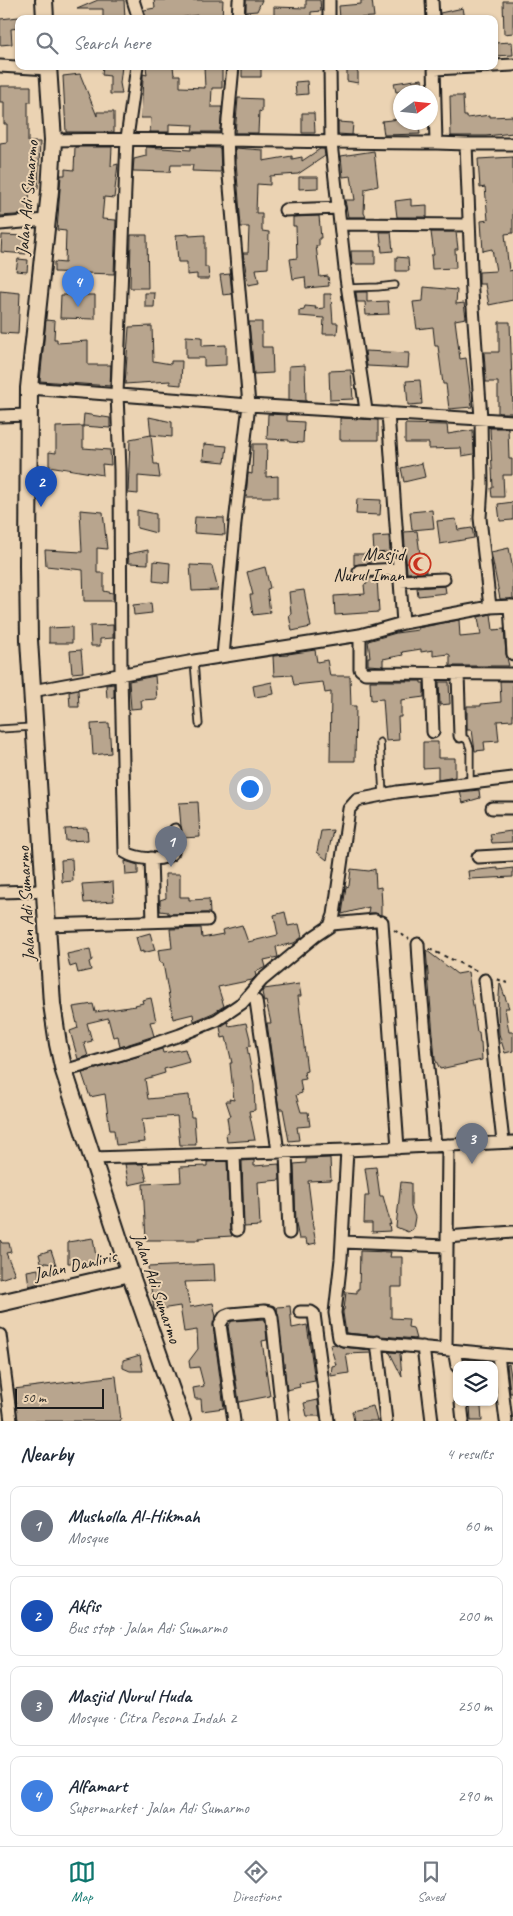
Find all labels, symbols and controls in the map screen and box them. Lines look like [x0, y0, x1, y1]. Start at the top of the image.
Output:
search box [15, 15, 498, 70]
icon: search [33, 29, 61, 57]
text: Search here [73, 31, 150, 55]
north arrow [393, 85, 438, 130]
street label: Jalan Adi Sumarmo [11, 138, 43, 257]
pin: 4 [62, 266, 94, 307]
pin: 2 [25, 466, 57, 507]
place label: Masjid Nurul Iman [333, 543, 407, 586]
mosque icon: Masjid Nurul Iman [408, 552, 432, 576]
your location [237, 776, 263, 802]
pin: 1 [155, 826, 187, 867]
street label: Jalan Adi Sumarmo [12, 844, 40, 963]
pin: 3 [456, 1123, 488, 1164]
street label: Jalan Adi Sumarmo [128, 1229, 187, 1347]
street label: Jalan Danliris [31, 1244, 120, 1285]
map controls [453, 1361, 498, 1406]
button: layers [453, 1361, 498, 1406]
scale bar [15, 1386, 104, 1409]
text: 50 m [22, 1389, 46, 1406]
text: Nearby [20, 1441, 73, 1467]
text: 4 results [446, 1444, 493, 1464]
text: Musholla Al-Hikmah [68, 1504, 200, 1528]
text: 1 [33, 1516, 41, 1536]
text: 60 m [465, 1516, 492, 1536]
text: Mosque [68, 1528, 108, 1548]
text: Akfis [68, 1594, 100, 1618]
text: 2 [33, 1606, 41, 1626]
text: 200 m [458, 1606, 492, 1626]
text: Bus stop · Jalan Adi Sumarmo [68, 1618, 227, 1638]
text: Masjid Nurul Huda [68, 1684, 191, 1708]
text: 3 [33, 1696, 41, 1716]
text: 250 m [458, 1696, 492, 1716]
text: Mosque · Citra Pesona Indah 2 [68, 1708, 236, 1728]
text: Alfamart [68, 1774, 127, 1798]
text: 4 [33, 1786, 41, 1806]
text: 290 m [458, 1786, 492, 1806]
text: Supermarket · Jalan Adi Sumarmo [68, 1798, 249, 1818]
tab: Map [68, 1858, 96, 1905]
tab: Directions [232, 1858, 281, 1905]
tab: Saved [417, 1858, 445, 1905]

